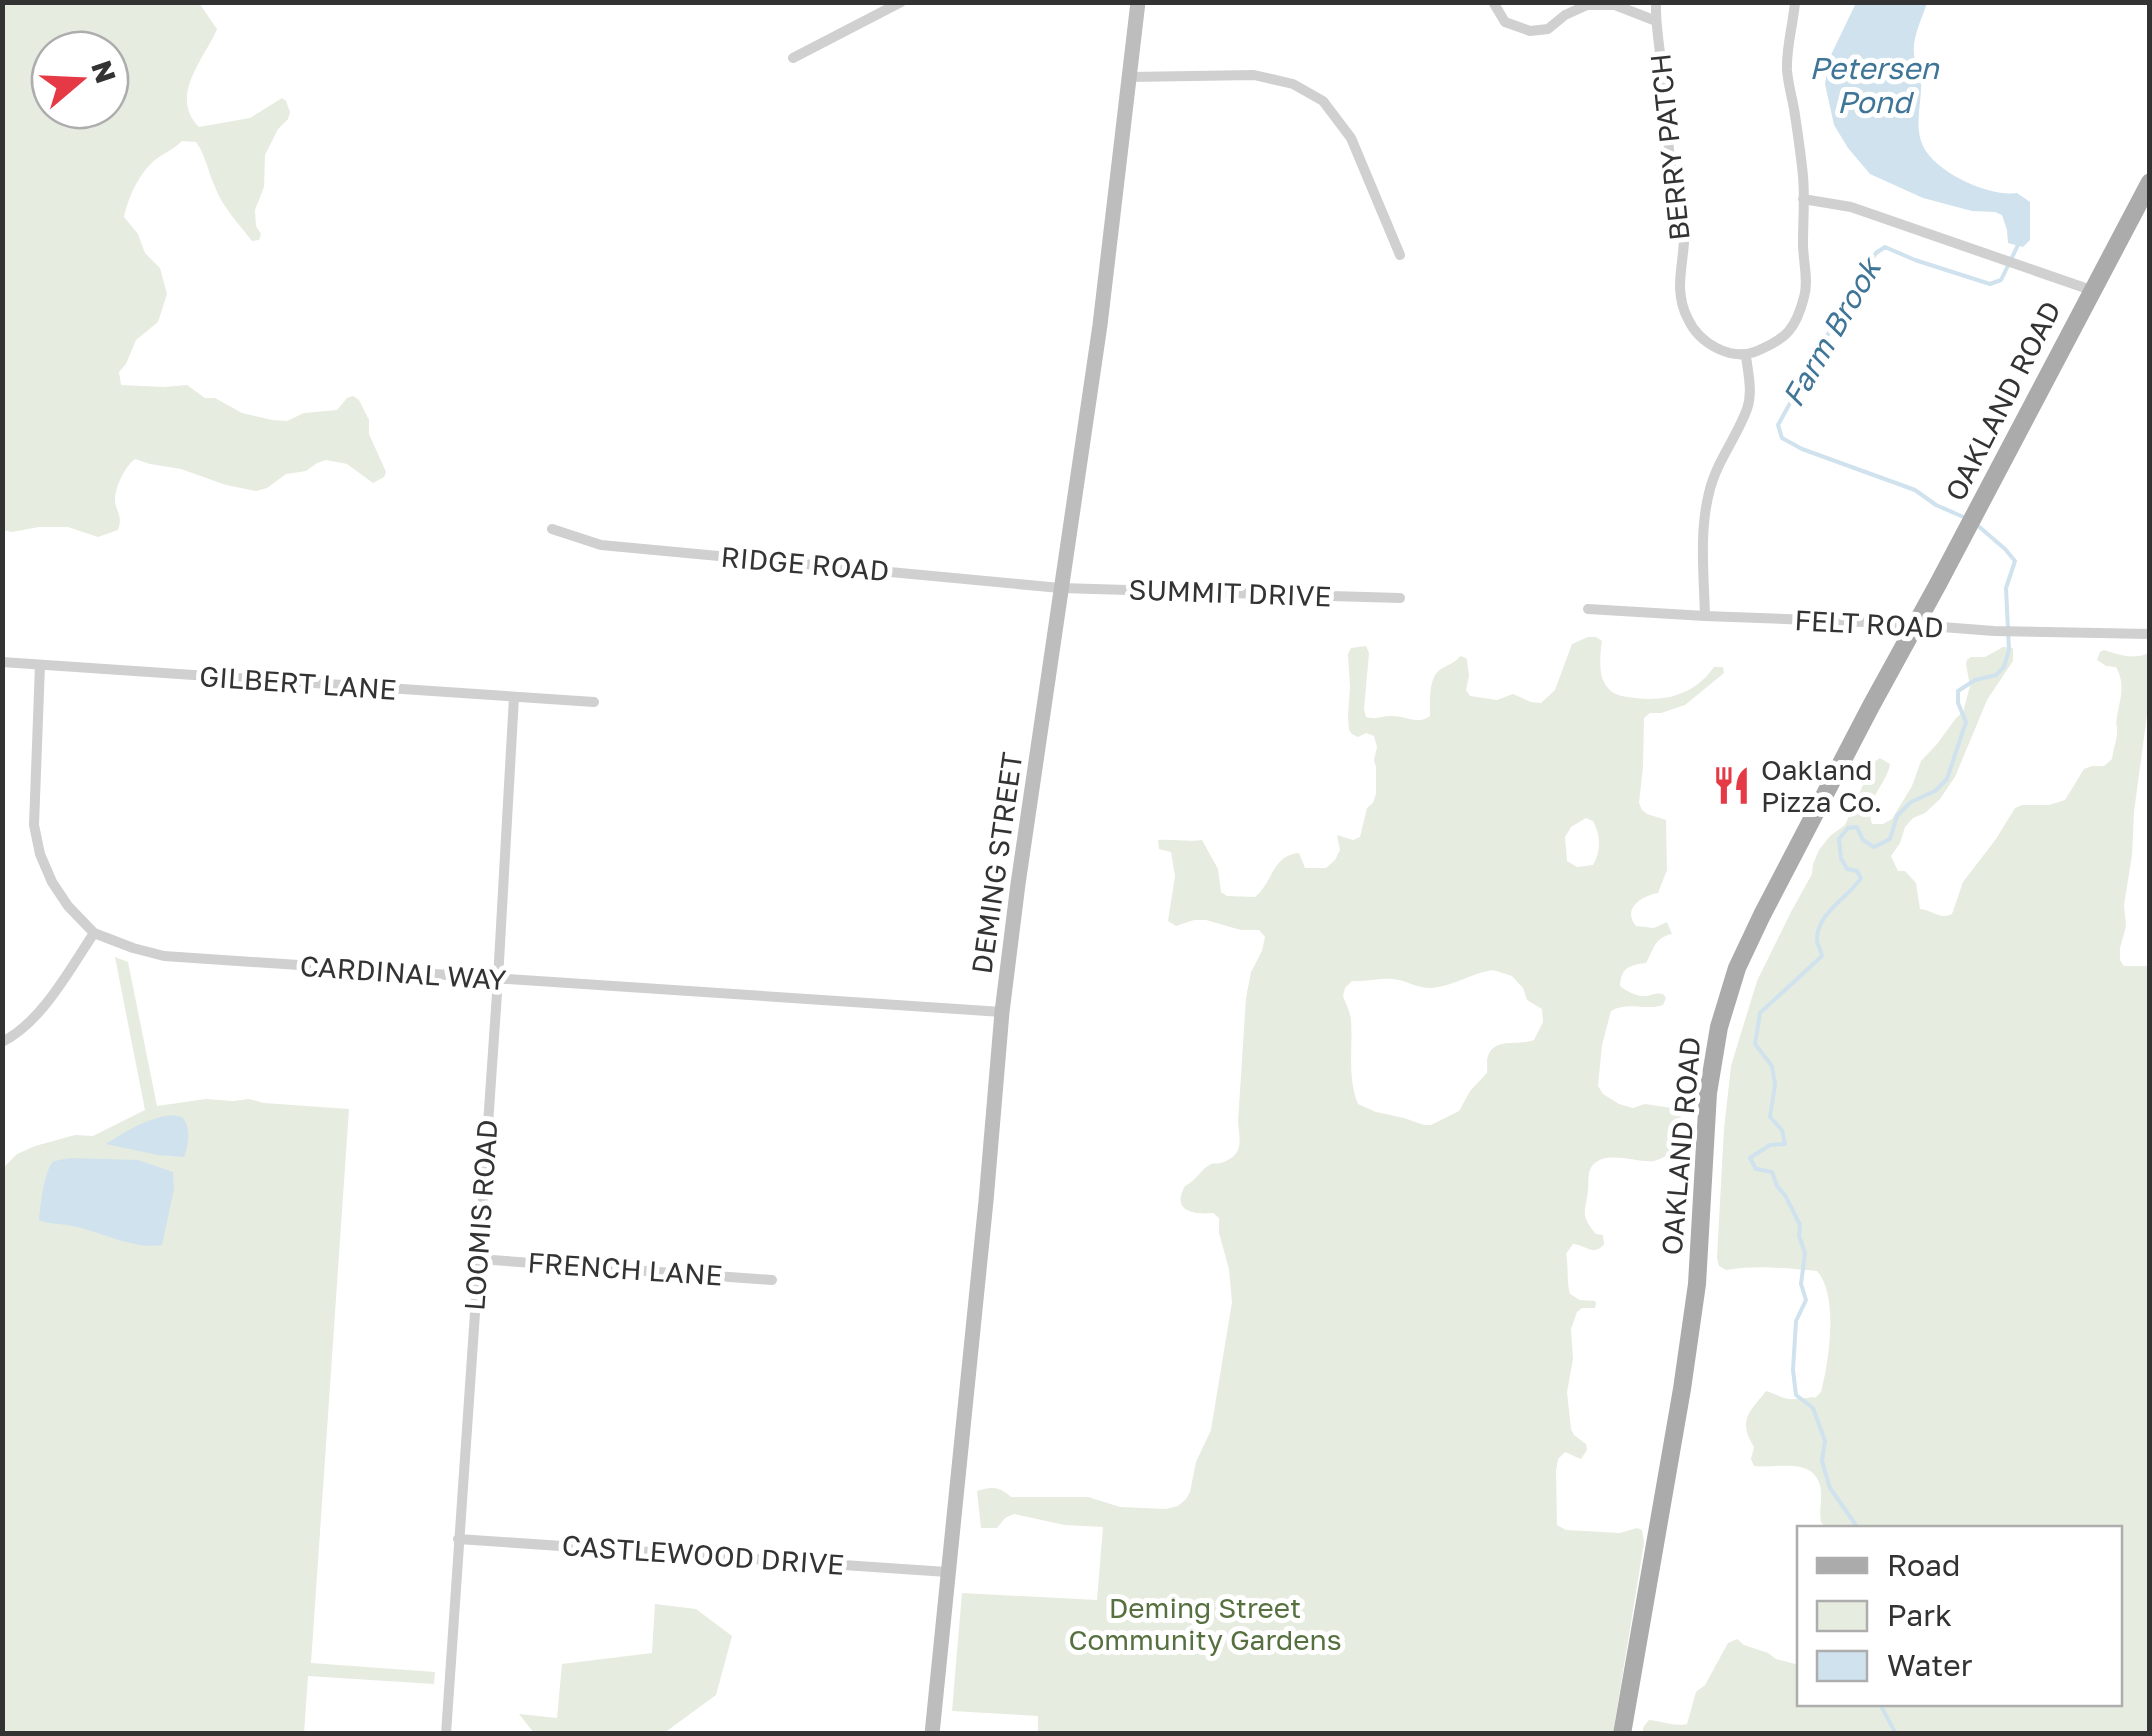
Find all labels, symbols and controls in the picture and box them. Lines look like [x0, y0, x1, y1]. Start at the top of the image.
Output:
north arrow [30, 30, 130, 130]
water label: Petersen Pond [1809, 50, 1940, 120]
street label: BERRY PATCH [1643, 52, 1696, 242]
text: N [85, 56, 123, 87]
water label: Farm Brook [1774, 250, 1889, 413]
street label: OAKLAND ROAD [1938, 296, 2067, 506]
street label: RIDGE ROAD [720, 540, 891, 587]
street label: SUMMIT DRIVE [1128, 572, 1332, 613]
street label: FELT ROAD [1794, 603, 1944, 644]
street label: GILBERT LANE [198, 659, 398, 706]
street label: DEMING STREET [965, 750, 1028, 976]
place label: Oakland Pizza Co. [1761, 753, 1882, 818]
restaurant icon: Oakland Pizza Co. [1710, 765, 1752, 807]
street label: CARDINAL WAY [299, 949, 507, 996]
street label: OAKLAND ROAD [1655, 1035, 1706, 1257]
street label: LOOMIS ROAD [457, 1118, 504, 1312]
street label: FRENCH LANE [526, 1245, 724, 1292]
legend [1797, 1526, 2122, 1706]
street label: CASTLEWOOD DRIVE [561, 1528, 845, 1581]
text: Road [1887, 1547, 1961, 1583]
park label: Deming Street Community Gardens [1068, 1591, 1342, 1656]
text: Park [1887, 1597, 1952, 1633]
text: Water [1887, 1647, 1973, 1683]

